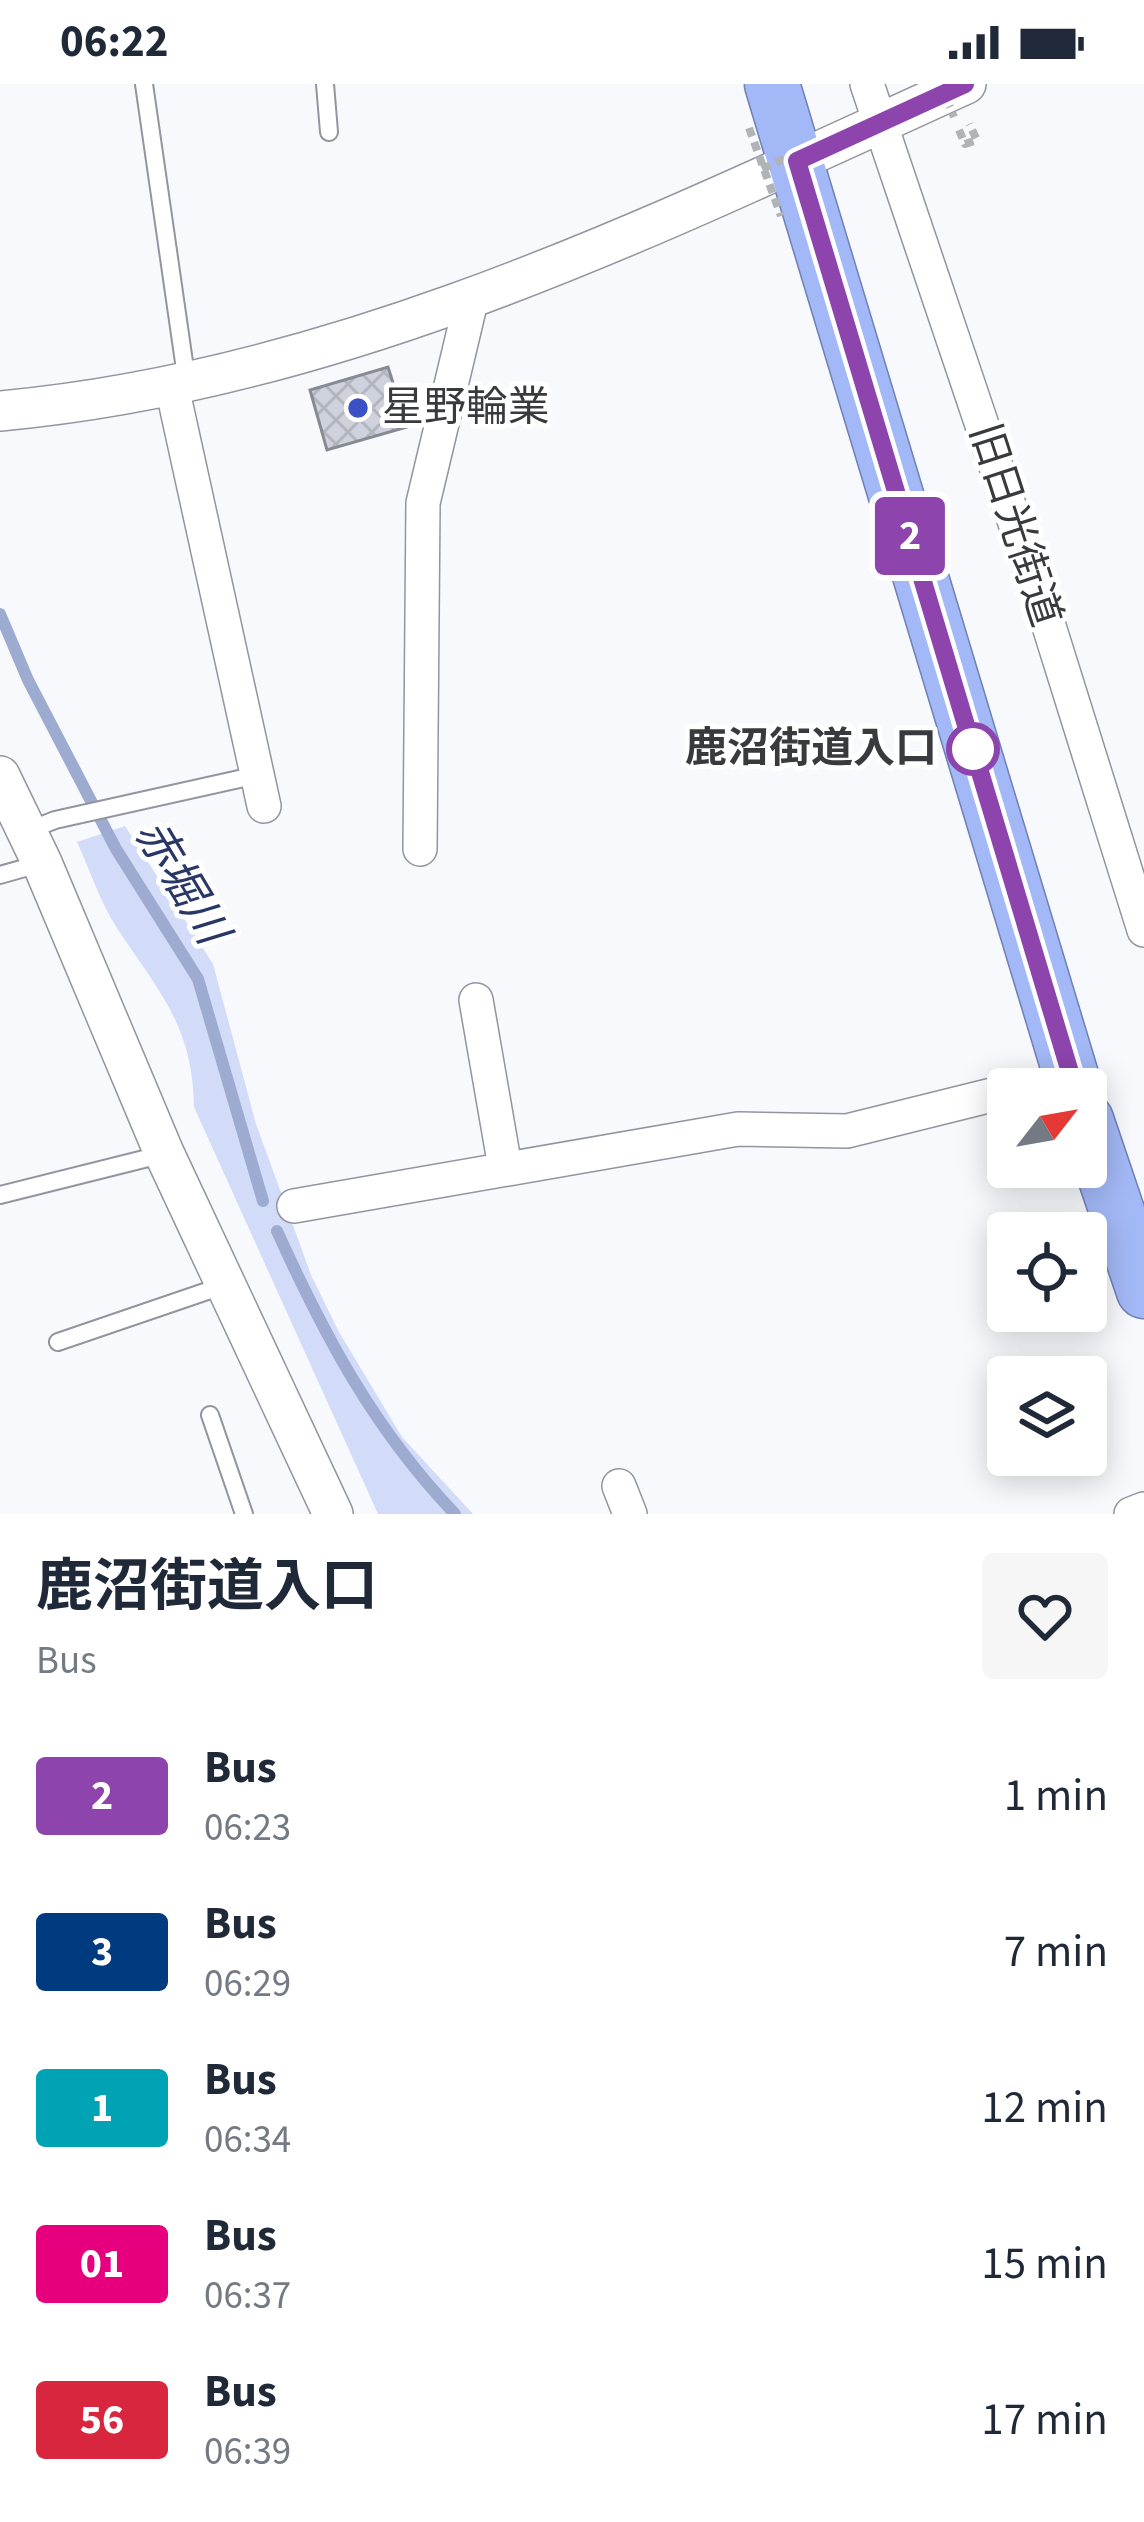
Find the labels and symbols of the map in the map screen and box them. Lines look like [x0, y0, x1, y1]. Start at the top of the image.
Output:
place label: 星野輪業 [382, 378, 550, 438]
marker: 星野輪業 [345, 395, 371, 421]
street label: 旧日光街道 [954, 416, 1076, 634]
line badge: 2 [871, 497, 949, 575]
place label: 鹿沼街道入口 [685, 719, 937, 779]
marker: 鹿沼街道入口 [948, 724, 998, 774]
water label: 赤堀川 [119, 808, 245, 960]
north arrow [987, 1068, 1107, 1188]

